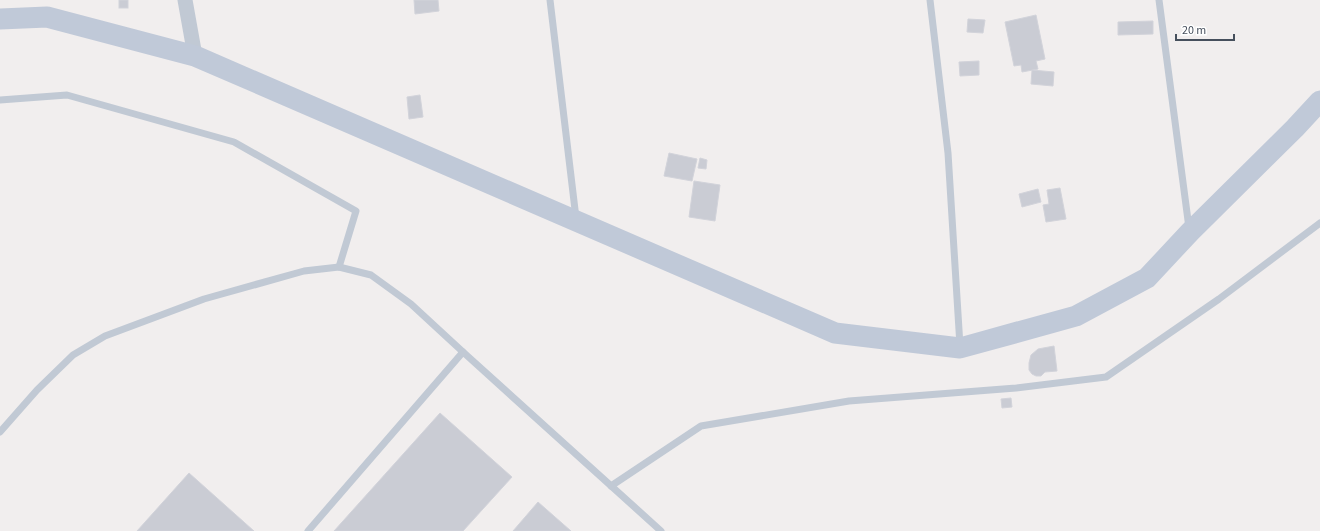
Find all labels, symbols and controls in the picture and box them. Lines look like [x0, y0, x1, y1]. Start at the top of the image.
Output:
scale bar [1176, 16, 1234, 42]
text: 20 m [1182, 22, 1206, 39]

